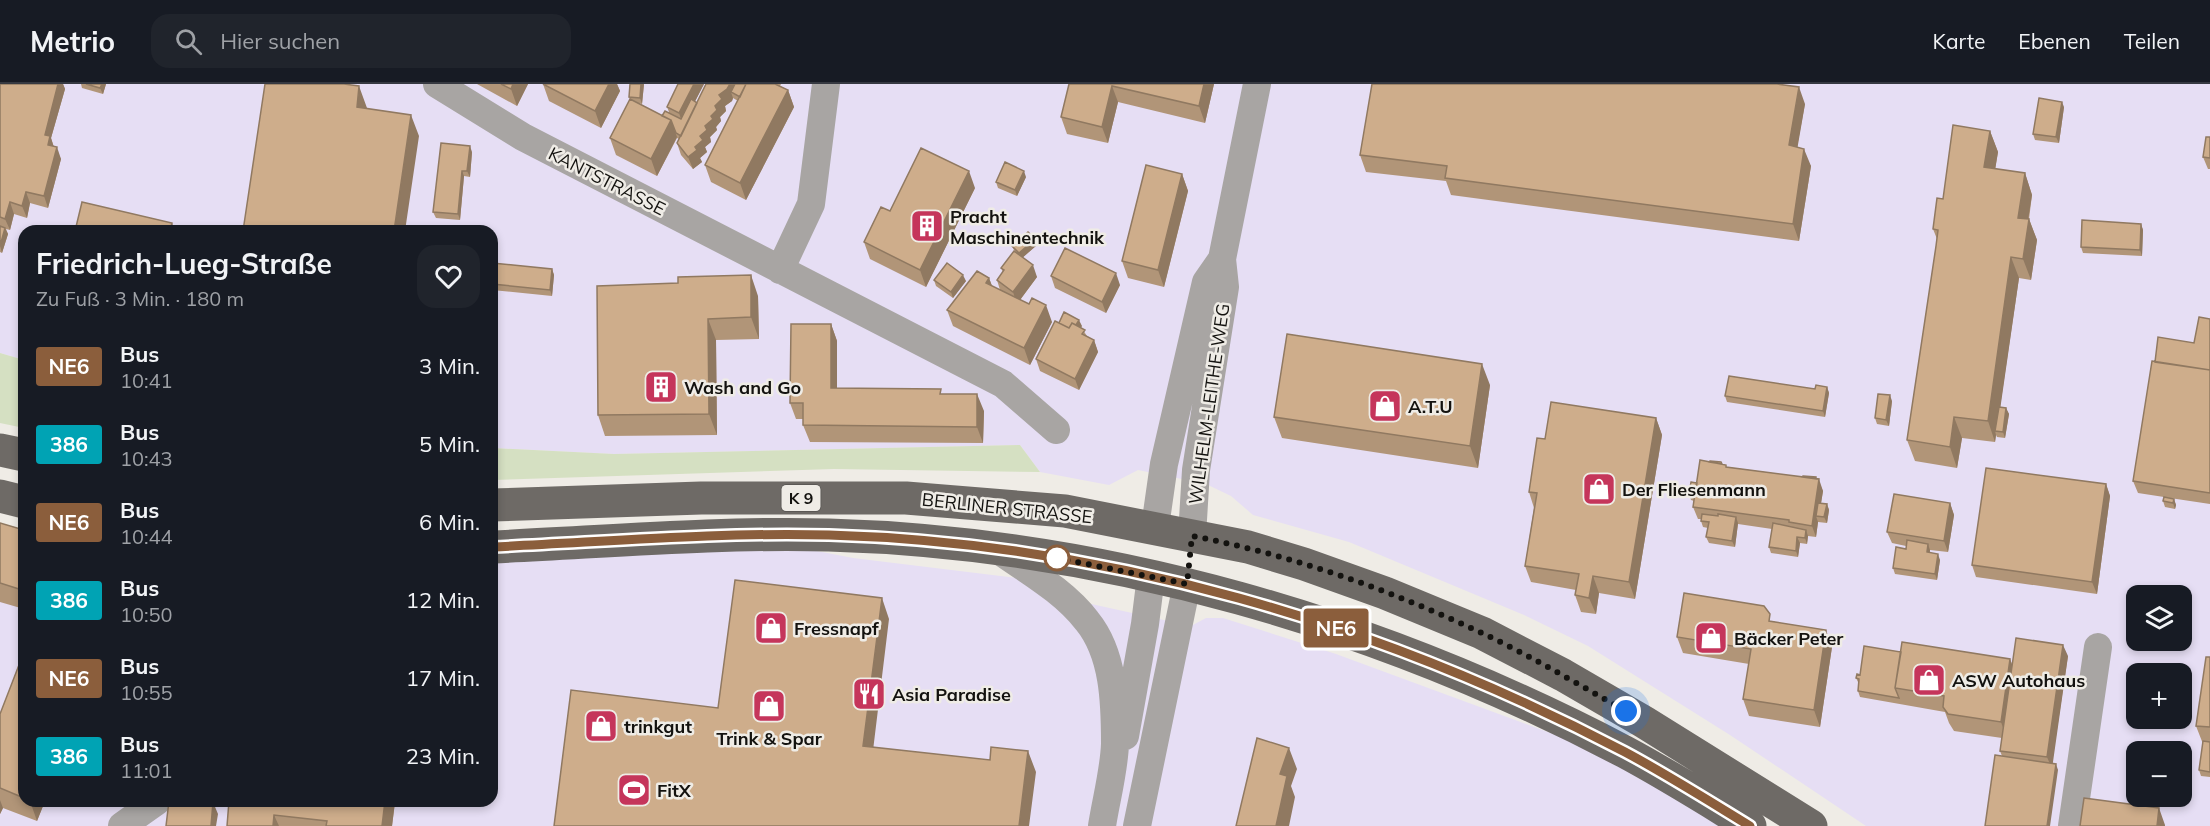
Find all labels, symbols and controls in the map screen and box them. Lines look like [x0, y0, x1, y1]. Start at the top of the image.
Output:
search box [151, 14, 571, 68]
text: Metrio [30, 24, 115, 59]
icon: search [172, 25, 205, 58]
text: Hier suchen [220, 27, 340, 55]
text: Karte [1933, 28, 1985, 54]
text: Ebenen [2018, 28, 2091, 54]
text: Teilen [2124, 28, 2180, 54]
street label: KANTSTRASSE [545, 142, 669, 220]
place label: Pracht Maschinentechnik [950, 205, 1105, 249]
building icon: Pracht Maschinentechnik [909, 208, 945, 244]
button: heart [417, 245, 480, 308]
text: Friedrich-Lueg-Straße [36, 246, 332, 281]
text: Zu Fuß · 3 Min. · 180 m [36, 286, 244, 311]
street label: WILHELM-LEITHE-WEG [1184, 302, 1234, 506]
text: Bus [120, 340, 159, 368]
text: 3 Min. [419, 352, 480, 380]
text: NE6 [49, 353, 89, 379]
text: 10:41 [120, 368, 173, 393]
building icon: Wash and Go [643, 369, 679, 405]
place label: Wash and Go [684, 376, 801, 399]
shop icon: A.T.U [1367, 388, 1403, 424]
place label: A.T.U [1408, 395, 1453, 418]
text: Bus [120, 418, 159, 446]
text: 5 Min. [419, 430, 480, 458]
text: 386 [50, 431, 88, 457]
text: 10:43 [120, 446, 173, 471]
shop icon: Der Fliesenmann [1581, 471, 1617, 507]
place label: Der Fliesenmann [1622, 478, 1766, 501]
road number: K 9 [782, 485, 820, 511]
street label: BERLINER STRASSE [921, 488, 1093, 528]
text: Bus [120, 496, 159, 524]
text: 6 Min. [419, 508, 480, 536]
text: NE6 [49, 509, 89, 535]
text: 10:44 [120, 524, 173, 549]
unlabelled marker [1044, 545, 1070, 571]
text: Bus [120, 574, 159, 602]
map controls [2126, 585, 2192, 807]
button: layers [2126, 585, 2192, 651]
text: 12 Min. [406, 586, 480, 614]
text: 386 [50, 587, 88, 613]
text: 10:50 [120, 602, 173, 627]
line badge: NE6 [1302, 608, 1370, 648]
shop icon: Fressnapf [753, 610, 789, 646]
text: NE6 [1316, 615, 1356, 641]
place label: Fressnapf [794, 617, 879, 640]
shop icon: Bäcker Peter [1693, 620, 1729, 656]
place label: Bäcker Peter [1734, 627, 1844, 650]
text: Bus [120, 652, 159, 680]
shop icon: ASW Autohaus [1911, 662, 1947, 698]
button: + [2126, 663, 2192, 729]
text: 17 Min. [406, 664, 480, 692]
text: NE6 [49, 665, 89, 691]
place label: ASW Autohaus [1952, 669, 2085, 692]
restaurant icon: Asia Paradise [851, 676, 887, 712]
text: 10:55 [120, 680, 173, 705]
place label: Asia Paradise [892, 683, 1011, 706]
shop icon: Trink & Spar [751, 688, 787, 724]
your location [1611, 696, 1641, 726]
shop icon: trinkgut [583, 708, 619, 744]
place label: trinkgut [624, 715, 692, 738]
place label: Trink & Spar [716, 727, 823, 750]
text: Bus [120, 730, 159, 758]
button: − [2126, 741, 2192, 807]
text: 23 Min. [406, 742, 480, 770]
text: 386 [50, 743, 88, 769]
text: 11:01 [120, 758, 173, 783]
sports icon: FitX [616, 772, 652, 808]
place label: FitX [657, 779, 692, 802]

